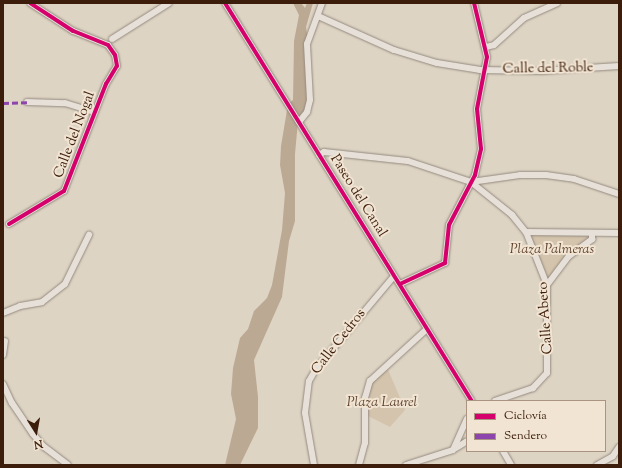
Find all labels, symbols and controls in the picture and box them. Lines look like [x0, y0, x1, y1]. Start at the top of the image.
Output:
street label: Calle del Roble [502, 60, 594, 78]
street label: Calle del Nogal [51, 89, 99, 181]
street label: Paseo del Canal [326, 152, 390, 240]
park label: Plaza Palmeras [510, 242, 594, 258]
street label: Calle Abeto [535, 281, 557, 355]
street label: Calle Cedros [308, 306, 370, 378]
park label: Plaza Laurel [347, 395, 417, 411]
legend [466, 400, 606, 452]
text: Ciclovía [504, 407, 547, 425]
north arrow [16, 412, 56, 452]
text: Sendero [504, 427, 547, 445]
text: N [32, 435, 44, 452]

